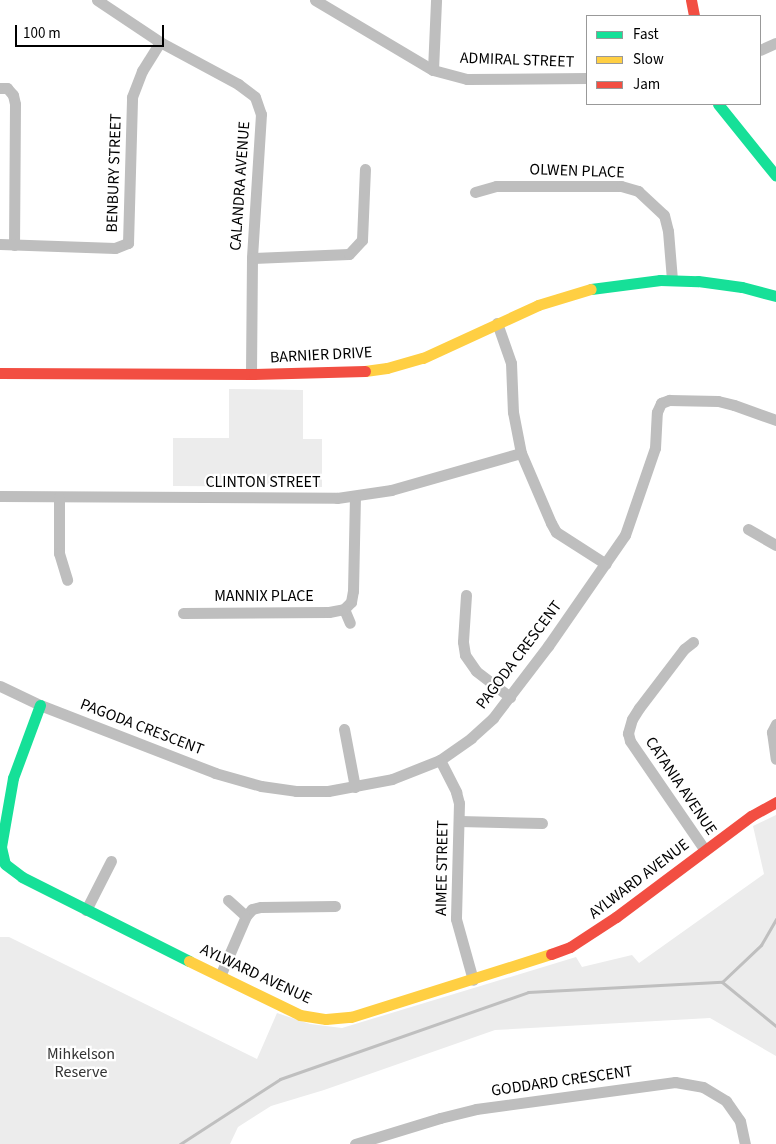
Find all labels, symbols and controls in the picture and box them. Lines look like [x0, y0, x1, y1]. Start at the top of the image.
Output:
scale bar [18, 15, 166, 47]
legend [586, 15, 761, 105]
text: 100 m [23, 23, 61, 44]
text: Fast [633, 24, 659, 45]
street label: ADMIRAL STREET [459, 48, 575, 72]
text: Slow [633, 49, 664, 70]
text: Jam [633, 74, 660, 95]
street label: BENBURY STREET [102, 113, 126, 233]
street label: CALANDRA AVENUE [226, 121, 254, 251]
street label: OLWEN PLACE [529, 160, 625, 182]
street label: BARNIER DRIVE [269, 343, 373, 367]
street label: CLINTON STREET [205, 472, 321, 492]
street label: MANNIX PLACE [214, 586, 314, 606]
street label: PAGODA CRESCENT [472, 597, 566, 713]
street label: PAGODA CRESCENT [78, 695, 206, 759]
street label: CATANIA AVENUE [641, 733, 721, 839]
street label: AIMEE STREET [432, 820, 452, 916]
street label: AYLWARD AVENUE [585, 835, 693, 923]
street label: AYLWARD AVENUE [197, 940, 315, 1008]
park label: Mihkelson Reserve [47, 1044, 115, 1082]
street label: GODDARD CRESCENT [490, 1062, 634, 1100]

